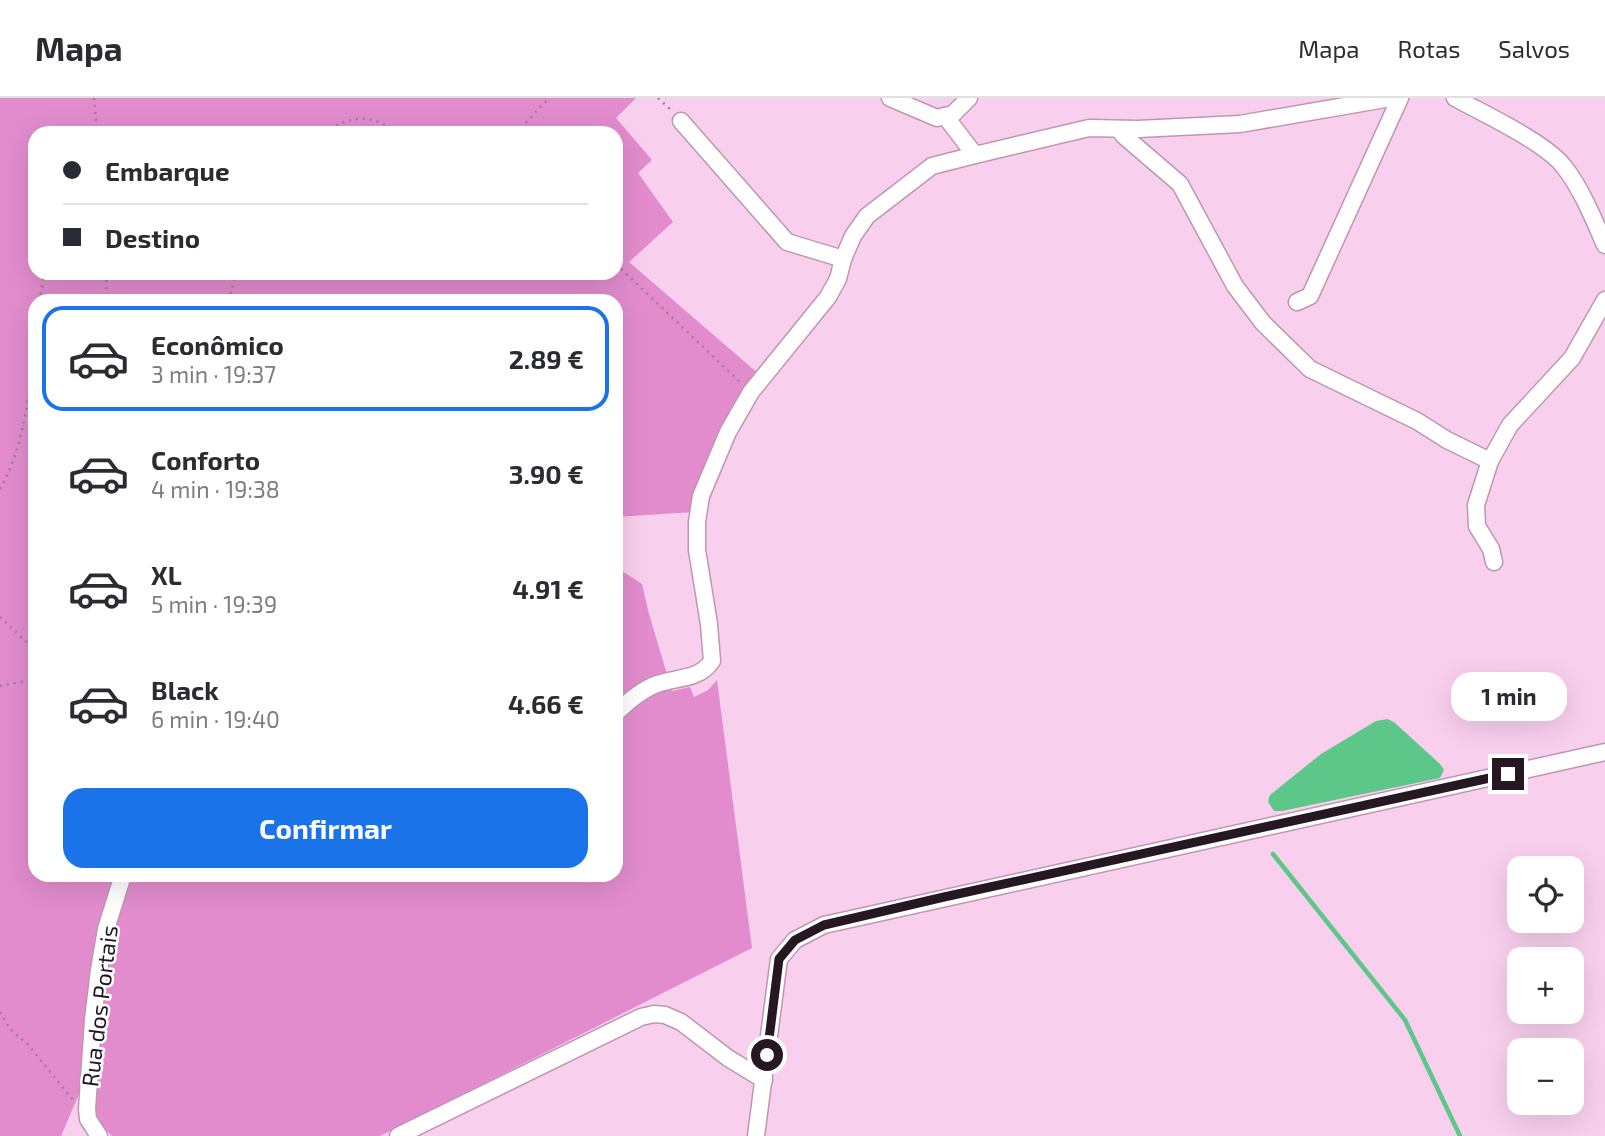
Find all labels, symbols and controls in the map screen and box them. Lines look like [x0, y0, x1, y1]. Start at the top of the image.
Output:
text: Mapa [35, 28, 123, 68]
text: Mapa [1298, 34, 1360, 63]
text: Rotas [1398, 34, 1460, 63]
text: Salvos [1498, 34, 1570, 63]
text: Embarque [105, 155, 230, 186]
text: Destino [105, 222, 200, 253]
icon: car [67, 327, 130, 390]
text: Econômico [151, 329, 284, 360]
text: 2.89 € [509, 343, 584, 374]
text: 3 min · 19:37 [151, 360, 276, 388]
icon: car [67, 442, 130, 505]
text: Conforto [151, 444, 260, 475]
text: 3.90 € [509, 458, 584, 489]
text: 4 min · 19:38 [151, 475, 280, 503]
icon: car [67, 557, 130, 620]
text: XL [151, 559, 182, 590]
text: 4.91 € [512, 573, 584, 604]
text: 5 min · 19:39 [151, 590, 277, 618]
icon: car [67, 672, 130, 735]
callout: 1 min [1450, 672, 1566, 722]
text: Black [151, 674, 219, 705]
text: 1 min [1481, 682, 1537, 710]
text: 4.66 € [508, 688, 584, 719]
text: 6 min · 19:40 [151, 705, 280, 733]
route end [1492, 758, 1524, 790]
button: Confirmar [63, 788, 588, 868]
map controls [1507, 856, 1584, 1115]
button: locate [1507, 856, 1584, 933]
street label: Rua dos Portais [75, 924, 123, 1088]
button: + [1507, 947, 1584, 1024]
button: − [1507, 1038, 1584, 1115]
route start [751, 1039, 783, 1071]

